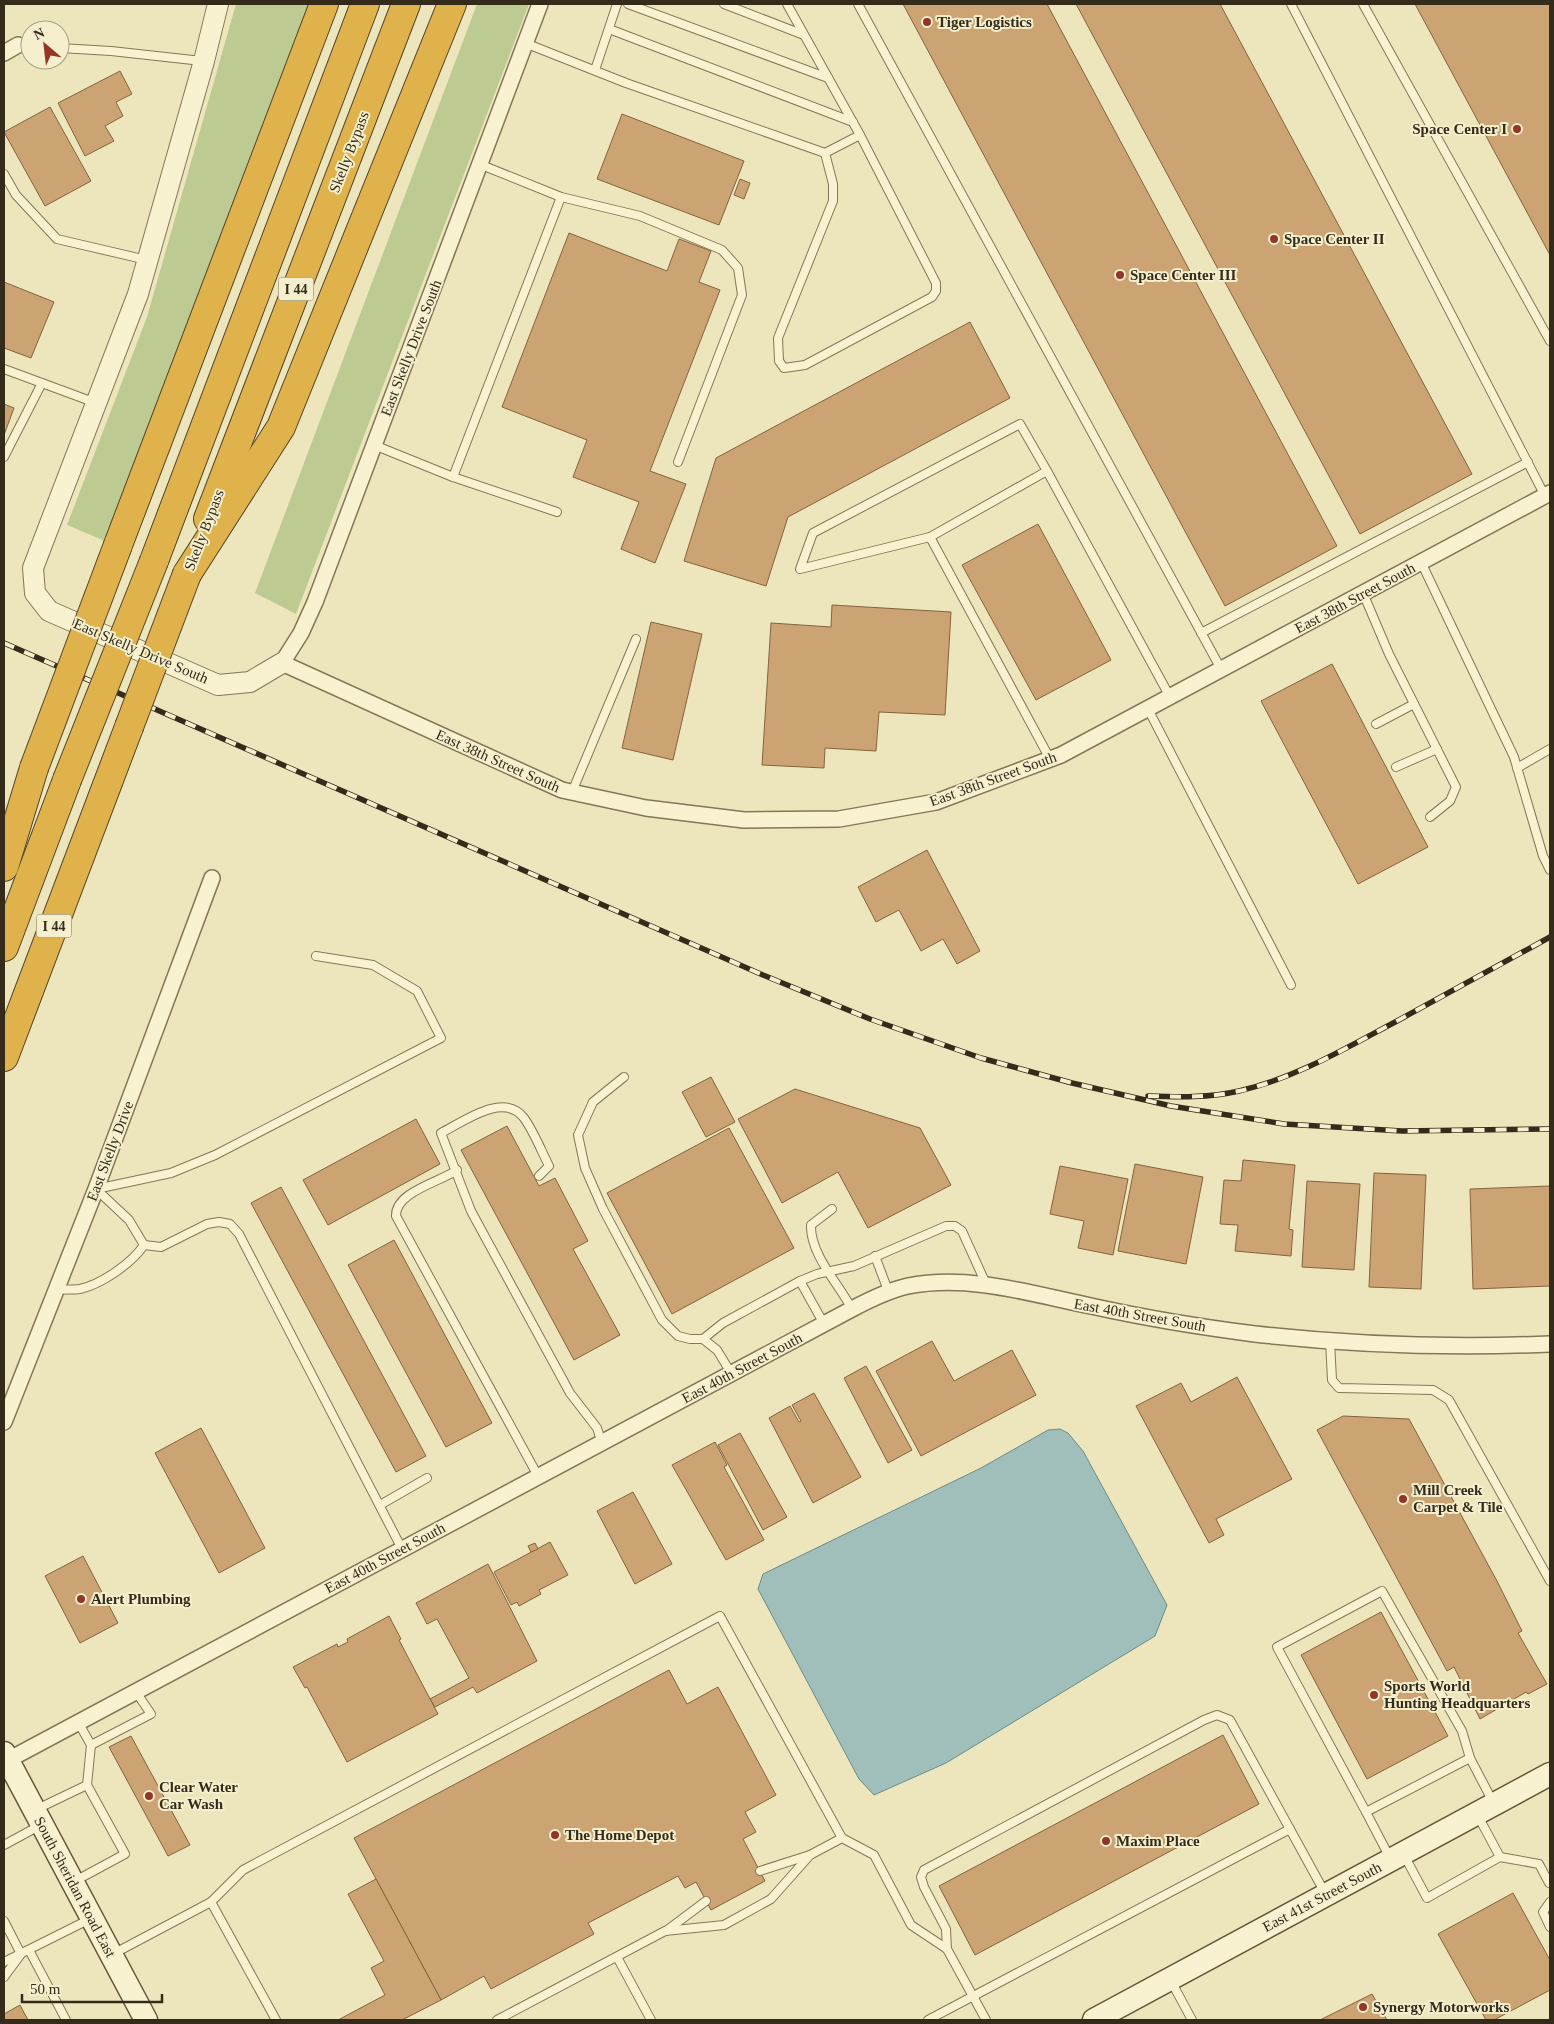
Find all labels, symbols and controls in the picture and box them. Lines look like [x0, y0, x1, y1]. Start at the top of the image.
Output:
place label: Tiger Logistics [937, 14, 1032, 30]
marker: Tiger Logistics [921, 16, 933, 28]
north arrow [20, 20, 70, 70]
text: N [31, 25, 47, 43]
street label: Skelly Bypass [326, 109, 372, 195]
place label: Space Center I [1412, 121, 1507, 137]
marker: Space Center I [1511, 123, 1523, 135]
place label: Space Center II [1284, 231, 1385, 247]
marker: Space Center II [1268, 233, 1280, 245]
place label: Space Center III [1130, 267, 1237, 283]
marker: Space Center III [1114, 269, 1126, 281]
street label: East Skelly Drive South [378, 277, 445, 418]
road number: I 44 [278, 278, 314, 300]
street label: Skelly Bypass [181, 487, 227, 573]
street label: East 38th Street South [1292, 559, 1418, 636]
street label: East Skelly Drive South [71, 615, 211, 687]
street label: East 38th Street South [434, 726, 563, 796]
street label: East 38th Street South [927, 748, 1059, 809]
road number: I 44 [36, 914, 72, 938]
street label: East Skelly Drive [84, 1098, 137, 1203]
street label: East 40th Street South [1073, 1296, 1208, 1335]
street label: East 40th Street South [679, 1329, 805, 1406]
place label: Mill Creek Carpet & Tile [1413, 1482, 1503, 1515]
marker: Mill Creek Carpet & Tile [1397, 1493, 1409, 1505]
street label: East 40th Street South [322, 1519, 448, 1596]
place label: Alert Plumbing [91, 1591, 191, 1607]
marker: Alert Plumbing [75, 1593, 87, 1605]
place label: Sports World Hunting Headquarters [1384, 1678, 1530, 1711]
marker: Sports World Hunting Headquarters [1368, 1689, 1380, 1701]
place label: Clear Water Car Wash [159, 1779, 238, 1812]
marker: Clear Water Car Wash [143, 1790, 155, 1802]
street label: South Sheridan Road East [31, 1814, 119, 1961]
place label: The Home Depot [565, 1827, 674, 1843]
marker: The Home Depot [549, 1829, 561, 1841]
place label: Maxim Place [1116, 1833, 1200, 1849]
marker: Maxim Place [1100, 1835, 1112, 1847]
street label: East 41st Street South [1260, 1859, 1385, 1935]
scale bar [22, 1972, 162, 2004]
text: 50 m [30, 1981, 61, 1997]
place label: Synergy Motorworks [1373, 1999, 1509, 2015]
marker: Synergy Motorworks [1357, 2001, 1369, 2013]

